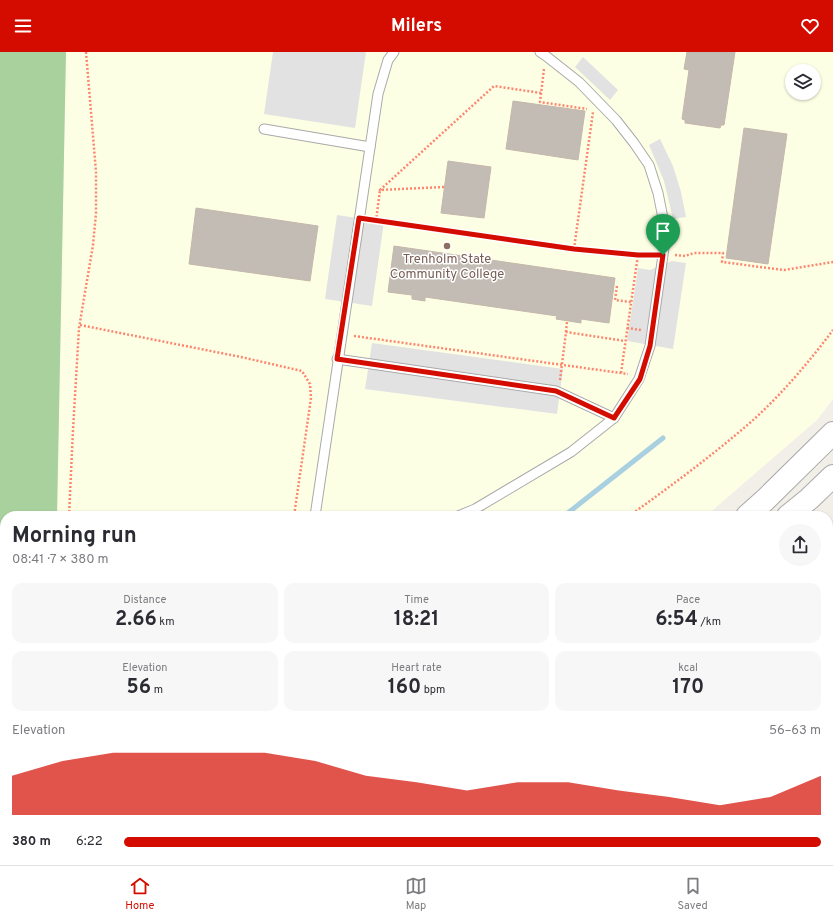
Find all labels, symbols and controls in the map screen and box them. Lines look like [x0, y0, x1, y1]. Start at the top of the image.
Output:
icon: menu [12, 15, 34, 37]
text: Milers [391, 15, 442, 38]
icon: heart [799, 15, 821, 37]
map controls [785, 64, 821, 100]
button: layers [785, 64, 821, 100]
pin [646, 214, 680, 255]
icon: arrive [652, 220, 674, 242]
marker: Trenholm State Community College [442, 241, 452, 251]
place label: Trenholm State Community College [390, 252, 504, 283]
text: Morning run [12, 523, 137, 550]
button: share [779, 524, 821, 566]
text: 08:41 · 7 × 380 m [12, 552, 109, 568]
text: Distance [123, 593, 166, 607]
text: Time [404, 593, 429, 607]
text: Pace [676, 593, 700, 607]
text: 2.66 [115, 607, 157, 633]
text: 18:21 [394, 607, 439, 633]
text: 6:54 [655, 607, 698, 633]
text: km [157, 615, 175, 629]
text: /km [698, 615, 721, 629]
text: Elevation [122, 661, 167, 675]
text: Heart rate [391, 661, 442, 675]
text: kcal [678, 661, 698, 675]
text: 56 [127, 675, 151, 701]
text: 160 [388, 675, 421, 701]
text: 170 [672, 675, 704, 701]
text: m [151, 683, 163, 697]
text: bpm [421, 683, 445, 697]
text: Elevation [12, 723, 65, 739]
text: 56–63 m [769, 723, 821, 739]
text: 380 m [12, 834, 51, 850]
text: 6:22 [76, 834, 103, 850]
tab: Home [125, 875, 154, 913]
tab: Map [405, 875, 427, 913]
tab: Saved [678, 875, 708, 913]

